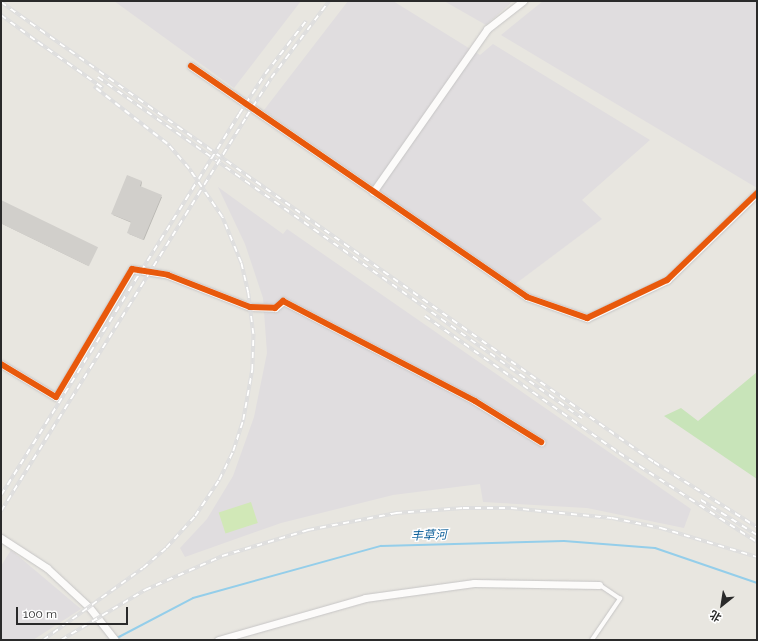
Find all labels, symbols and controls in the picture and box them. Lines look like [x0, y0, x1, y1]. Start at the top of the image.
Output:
water label: 丰草河 [411, 528, 447, 544]
north arrow [702, 585, 742, 625]
scale bar [18, 599, 130, 625]
text: 100 m [23, 607, 57, 621]
text: 北 [708, 607, 724, 624]

